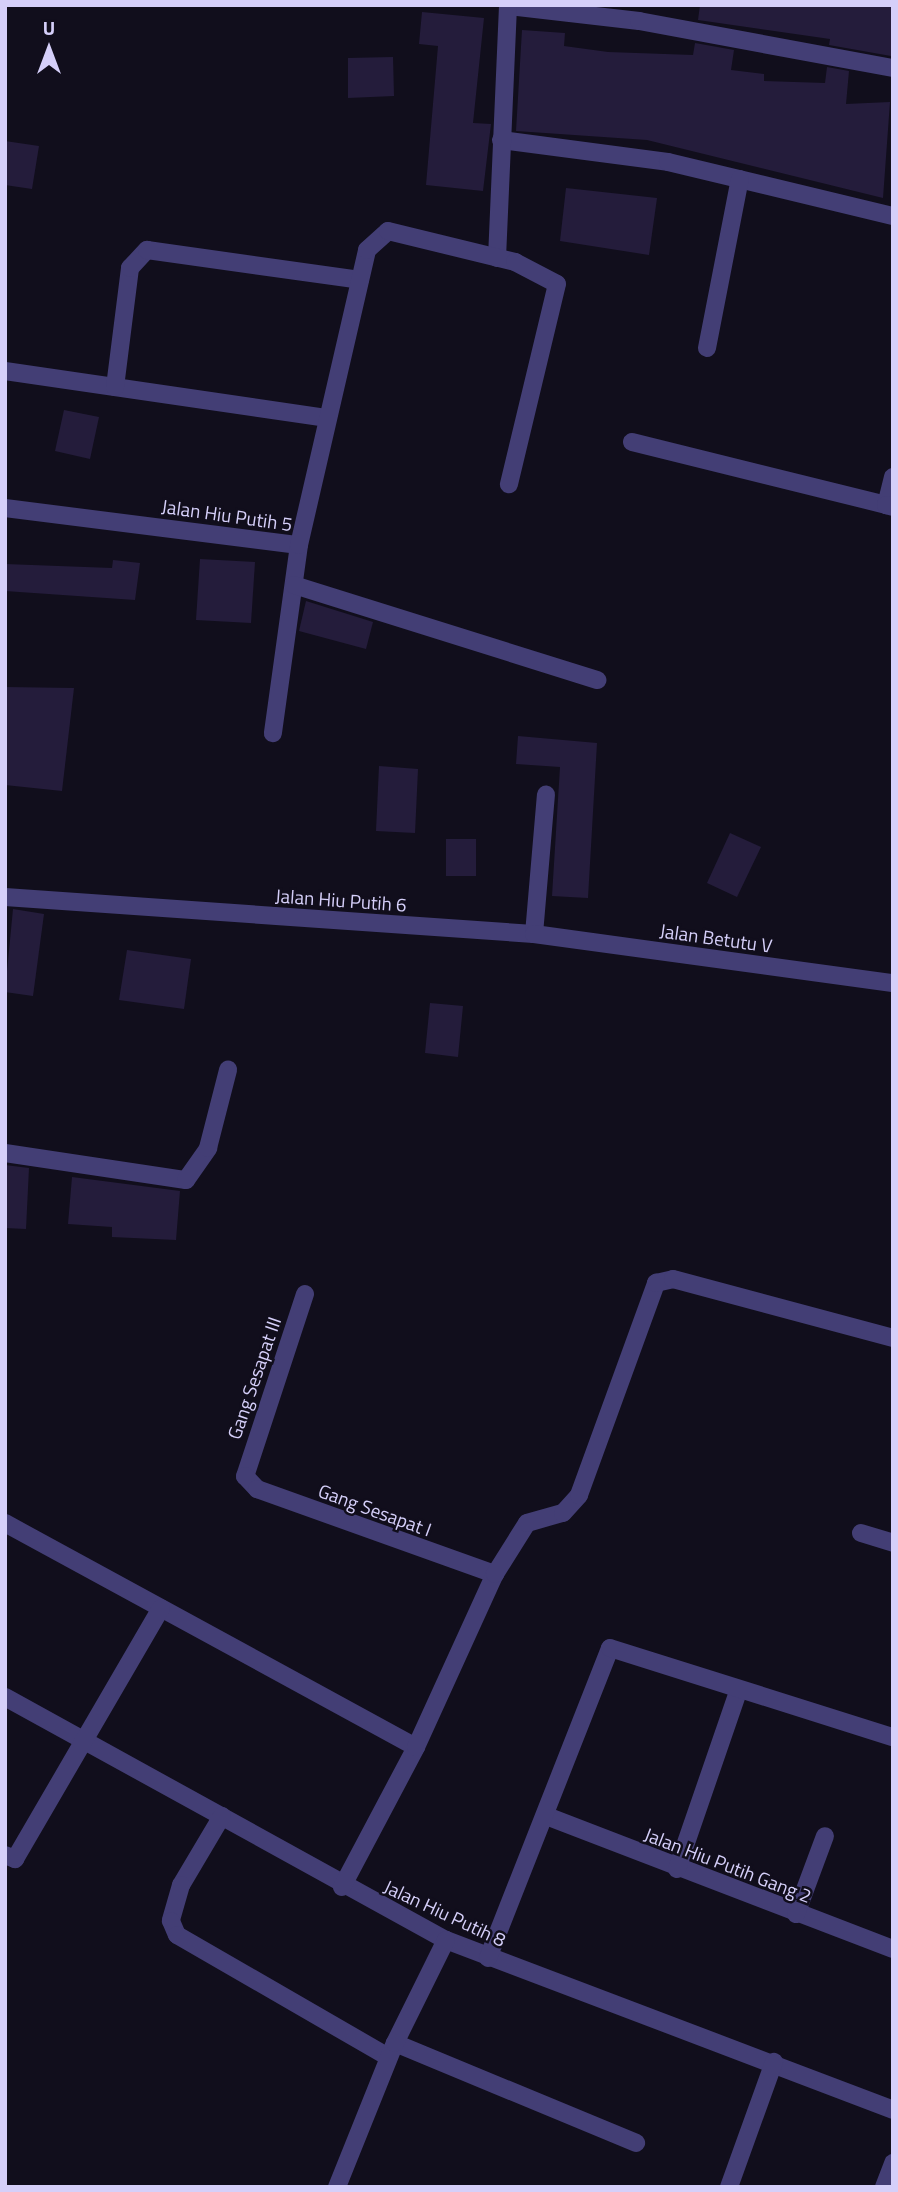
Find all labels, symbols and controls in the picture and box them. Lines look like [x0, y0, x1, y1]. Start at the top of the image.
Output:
text: U [43, 13, 55, 42]
north arrow [14, 14, 84, 84]
street label: Jalan Hiu Putih 5 [160, 495, 294, 535]
street label: Jalan Hiu Putih 6 [274, 884, 408, 916]
street label: Jalan Betutu V [658, 919, 774, 957]
street label: Gang Sesapat III [222, 1314, 286, 1442]
street label: Gang Sesapat I [315, 1479, 435, 1541]
street label: Jalan Hiu Putih Gang 2 [641, 1823, 815, 1907]
street label: Jalan Hiu Putih 8 [380, 1875, 510, 1951]

